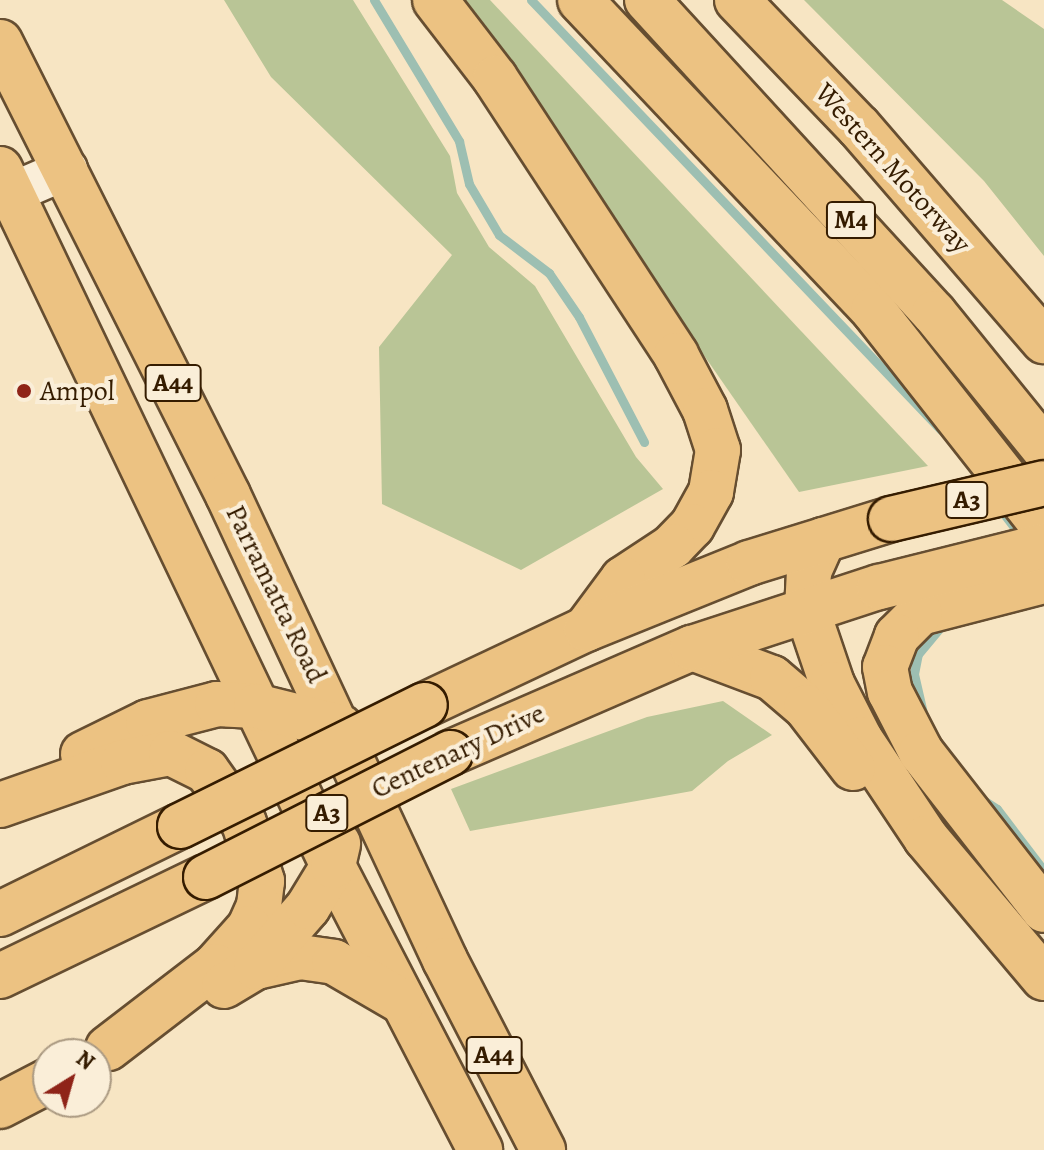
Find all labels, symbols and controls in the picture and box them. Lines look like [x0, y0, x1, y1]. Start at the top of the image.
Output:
street label: Western Motorway [808, 76, 978, 260]
road number: M4 [825, 198, 877, 242]
road number: A44 [143, 361, 203, 405]
place label: Ampol [40, 374, 115, 408]
marker: Ampol [15, 382, 33, 400]
road number: A3 [945, 478, 989, 522]
street label: Parramatta Road [218, 500, 334, 688]
street label: Centenary Drive [366, 696, 550, 806]
road number: A3 [305, 791, 349, 835]
road number: A44 [464, 1033, 524, 1077]
north arrow [32, 1038, 112, 1118]
text: N [70, 1044, 101, 1077]

